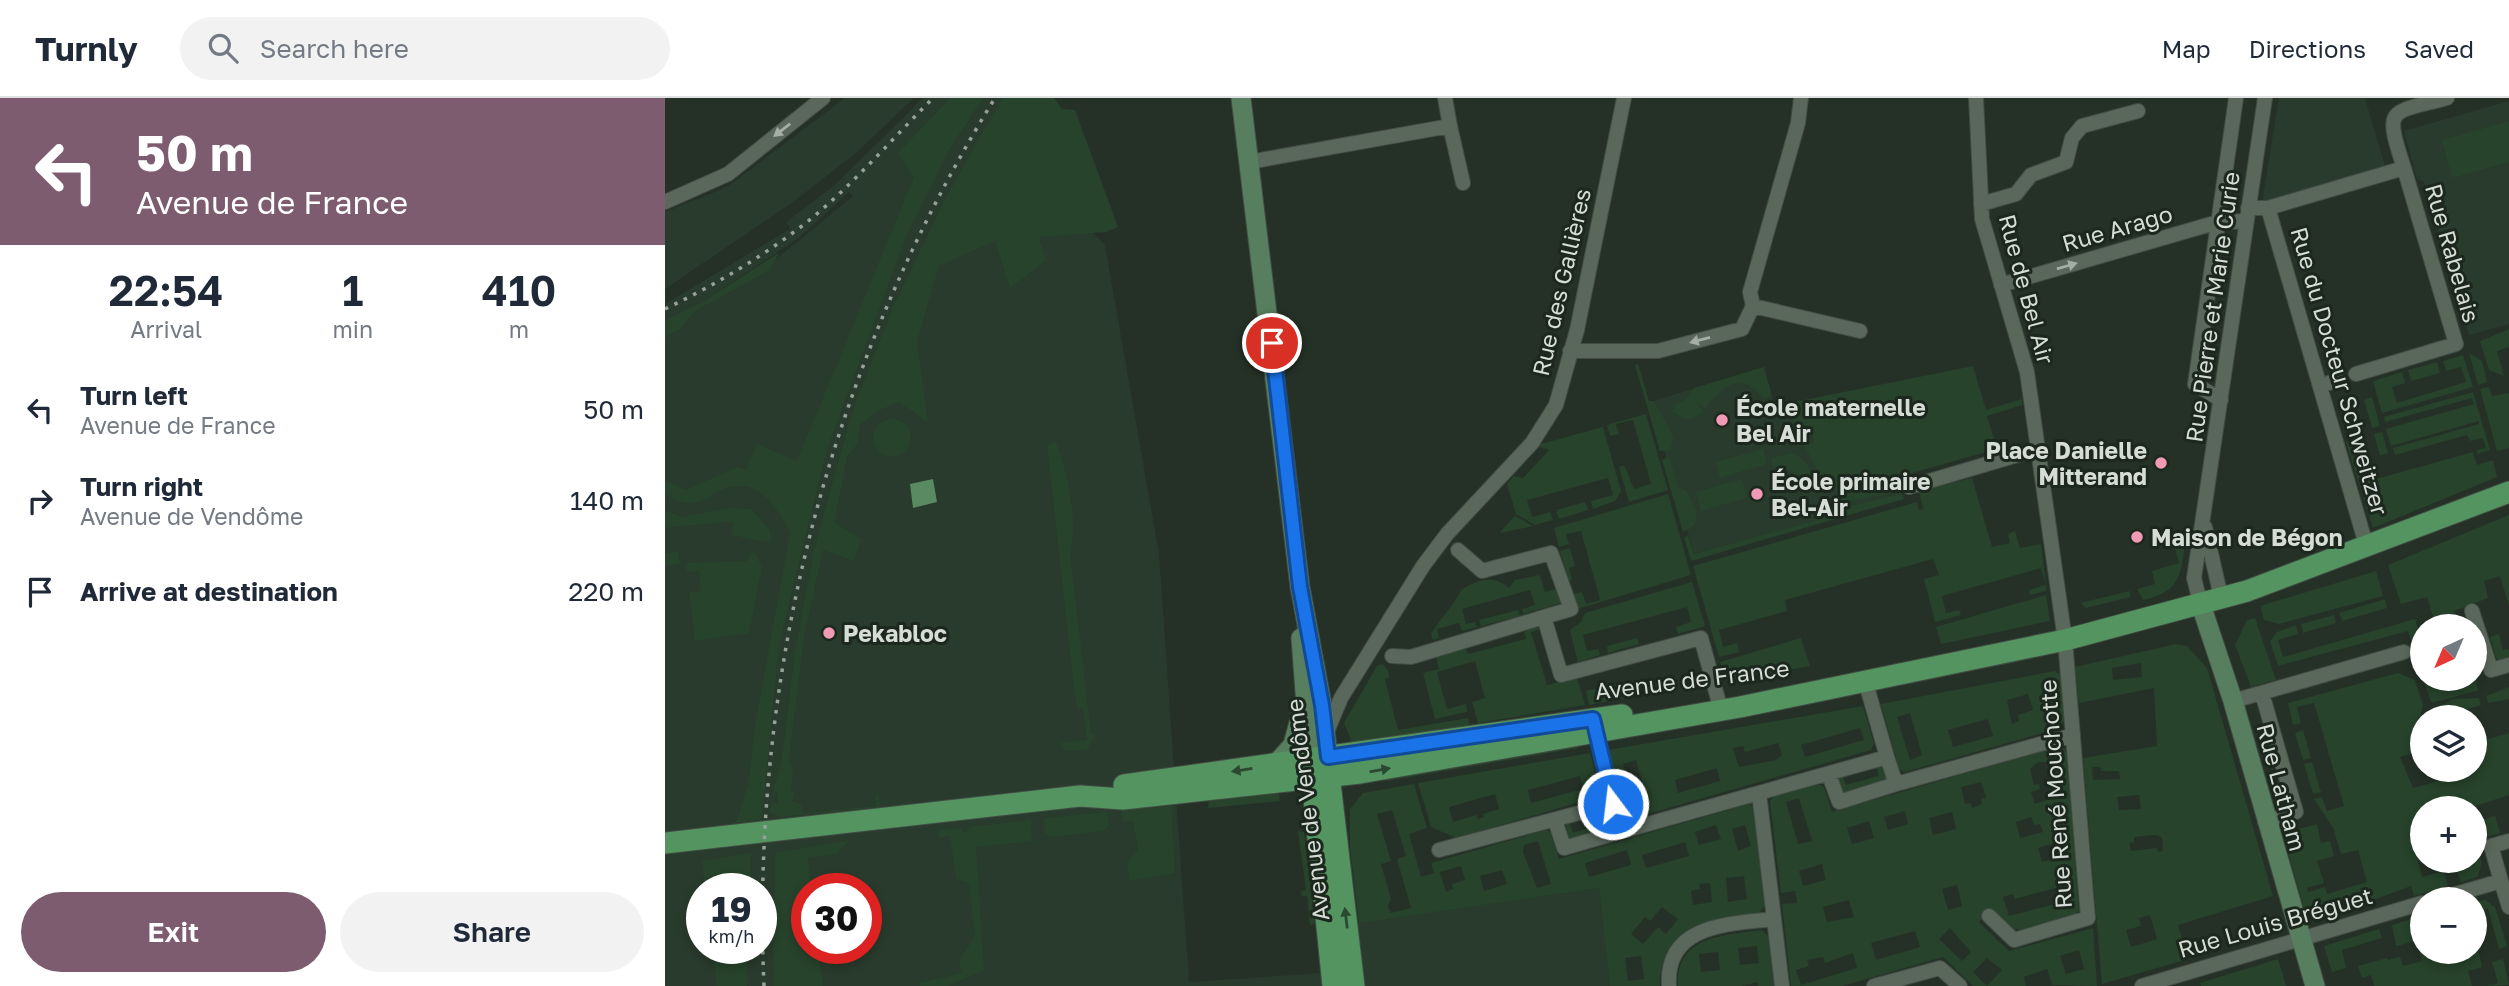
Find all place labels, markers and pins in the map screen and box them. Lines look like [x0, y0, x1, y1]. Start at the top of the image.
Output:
pin [1242, 313, 1302, 373]
place label: École maternelle Bel Air [1736, 393, 1926, 447]
marker: École maternelle Bel Air [1714, 412, 1730, 428]
place label: Place Danielle Mitterand [1986, 436, 2147, 490]
marker: Place Danielle Mitterand [2153, 455, 2169, 471]
place label: École primaire Bel-Air [1771, 467, 1931, 521]
marker: École primaire Bel-Air [1749, 486, 1765, 502]
place label: Maison de Bégon [2151, 523, 2343, 551]
marker: Maison de Bégon [2129, 529, 2145, 545]
place label: Pekabloc [843, 619, 947, 647]
marker: Pekabloc [821, 625, 837, 641]

